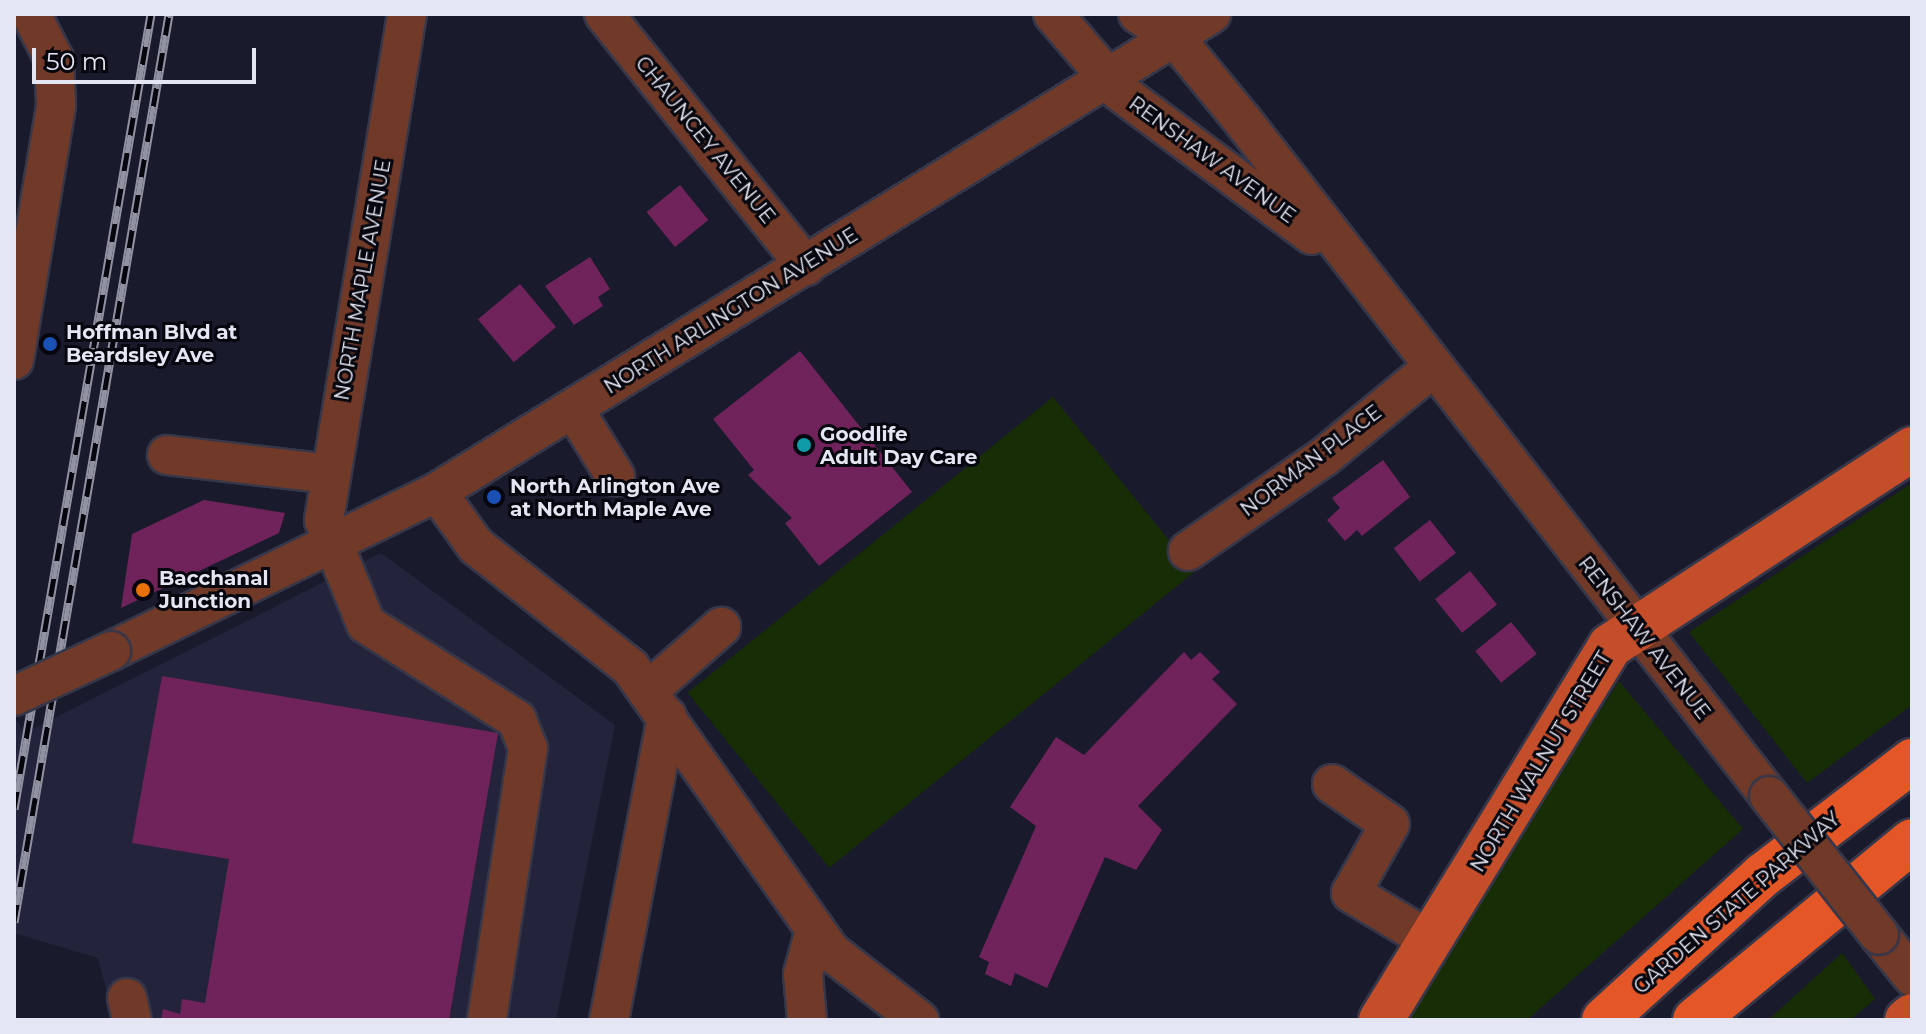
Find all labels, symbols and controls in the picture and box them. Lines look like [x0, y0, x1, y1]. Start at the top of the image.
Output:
scale bar [36, 32, 260, 82]
text: 50 m [46, 47, 107, 76]
street label: CHAUNCEY AVENUE [630, 52, 780, 228]
street label: RENSHAW AVENUE [1124, 92, 1300, 228]
street label: NORTH MAPLE AVENUE [330, 158, 396, 402]
street label: NORTH ARLINGTON AVENUE [600, 223, 862, 399]
place label: Hoffman Blvd at Beardsley Ave [66, 320, 237, 367]
marker: Hoffman Blvd at Beardsley Ave [41, 335, 59, 353]
street label: NORMAN PLACE [1236, 400, 1386, 522]
place label: Goodlife Adult Day Care [820, 422, 977, 469]
marker: Goodlife Adult Day Care [795, 436, 813, 454]
place label: North Arlington Ave at North Maple Ave [510, 474, 720, 521]
marker: North Arlington Ave at North Maple Ave [485, 488, 503, 506]
street label: RENSHAW AVENUE [1573, 552, 1715, 724]
place label: Bacchanal Junction [159, 566, 268, 613]
marker: Bacchanal Junction [134, 581, 152, 599]
street label: NORTH WALNUT STREET [1466, 648, 1616, 876]
street label: GARDEN STATE PARKWAY [1629, 807, 1845, 999]

